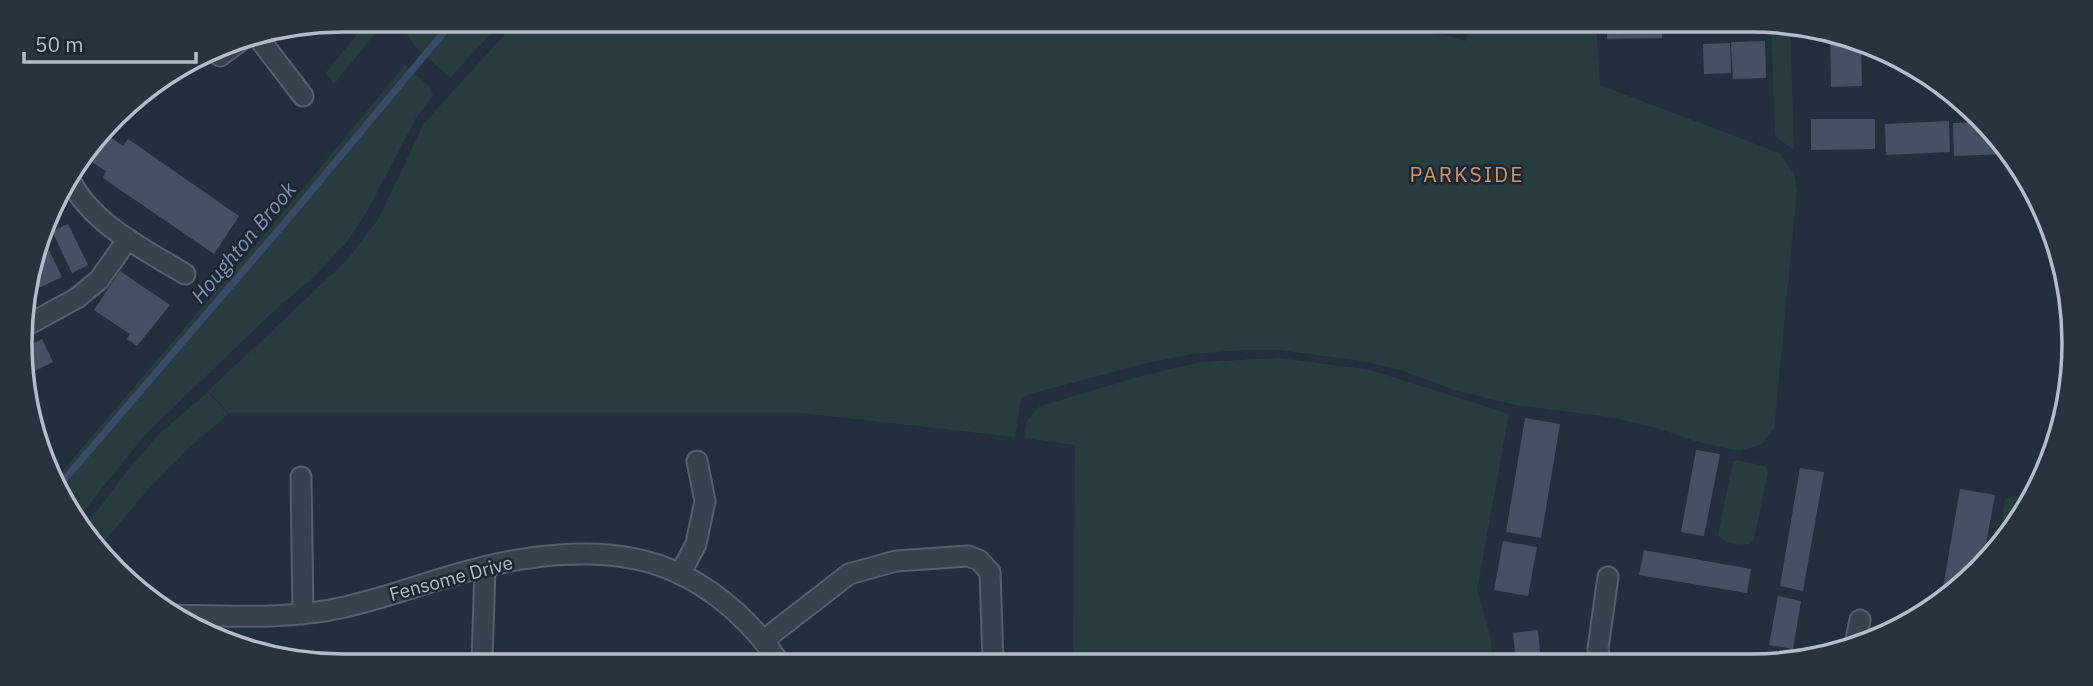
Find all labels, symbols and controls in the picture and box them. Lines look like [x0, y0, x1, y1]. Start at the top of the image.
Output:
scale bar [24, 21, 196, 65]
text: 50 m [35, 30, 84, 58]
district label: PARKSIDE [1410, 160, 1524, 188]
water label: Houghton Brook [184, 175, 303, 308]
street label: Fensome Drive [387, 550, 515, 606]

